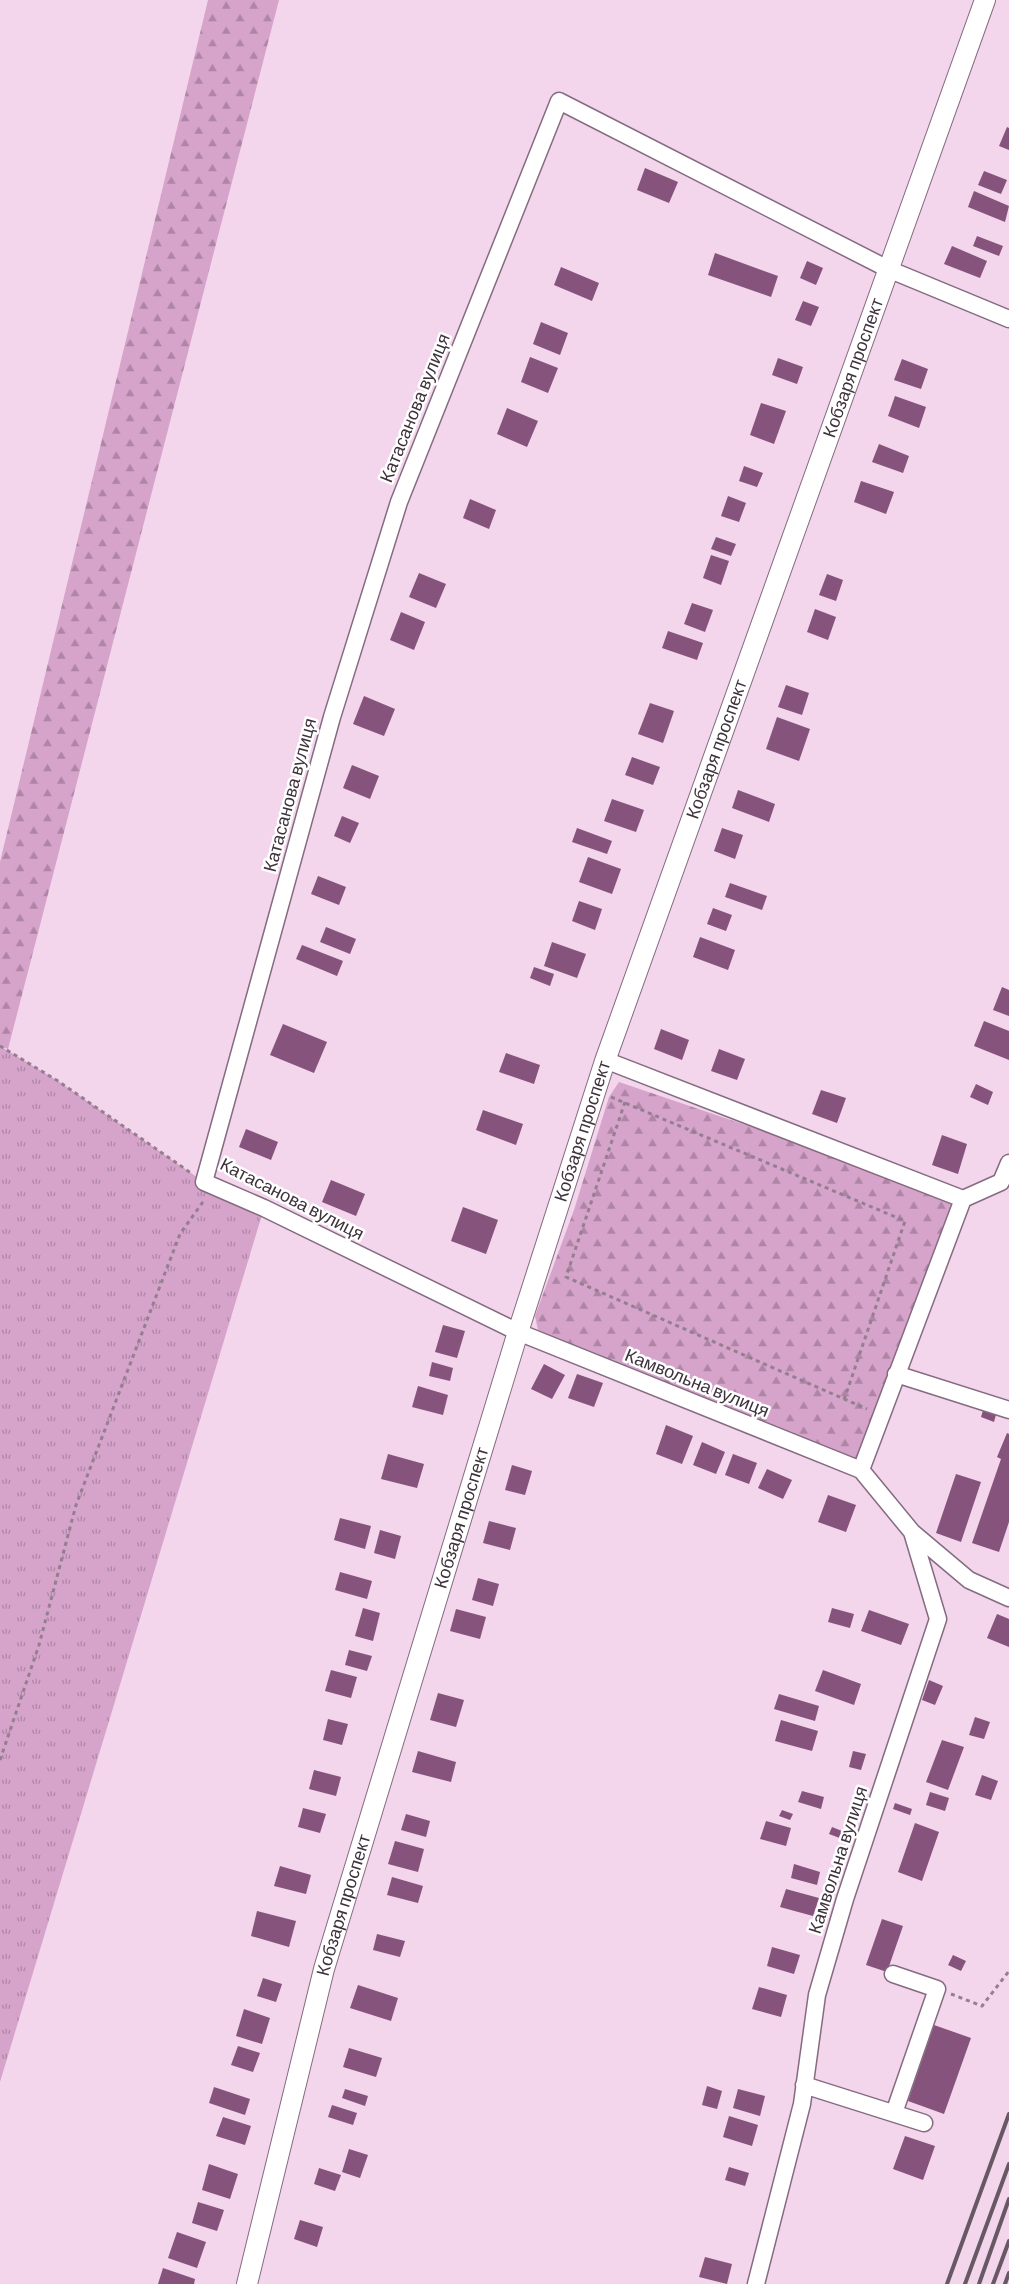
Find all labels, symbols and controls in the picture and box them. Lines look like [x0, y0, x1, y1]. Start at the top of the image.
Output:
street label: Кобзаря проспект [817, 295, 887, 440]
street label: Катасанова вулиця [374, 330, 454, 485]
street label: Кобзаря проспект [681, 676, 751, 822]
street label: Катасанова вулиця [258, 715, 320, 874]
street label: Кобзаря проспект [549, 1058, 614, 1204]
street label: Катасанова вулиця [217, 1152, 368, 1244]
street label: Камвольна вулиця [622, 1343, 773, 1421]
street label: Кобзаря проспект [429, 1444, 492, 1591]
street label: Камвольна вулиця [803, 1783, 871, 1936]
street label: Кобзаря проспект [311, 1831, 374, 1978]

